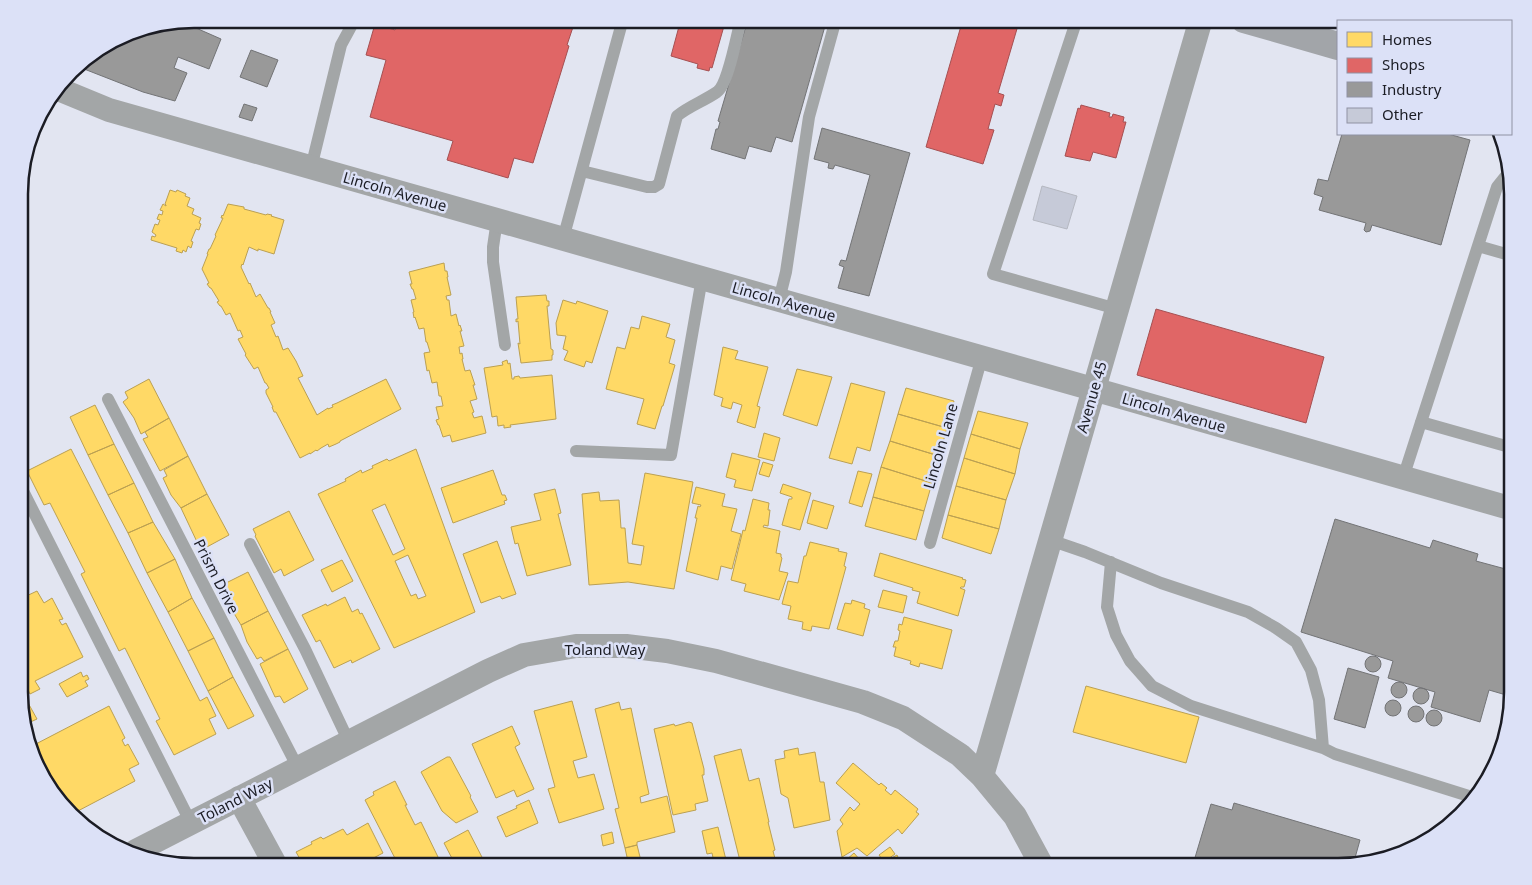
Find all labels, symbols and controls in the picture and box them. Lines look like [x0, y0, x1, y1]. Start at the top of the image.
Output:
legend [1337, 20, 1512, 135]
text: Homes [1382, 29, 1432, 49]
text: Shops [1382, 54, 1425, 74]
text: Industry [1382, 79, 1442, 99]
text: Other [1382, 104, 1423, 124]
street label: Lincoln Avenue [341, 167, 449, 215]
street label: Lincoln Avenue [730, 277, 838, 325]
street label: Avenue 45 [1071, 359, 1111, 435]
street label: Lincoln Avenue [1120, 388, 1228, 436]
street label: Lincoln Lane [918, 401, 962, 491]
street label: Prism Drive [190, 535, 244, 617]
street label: Toland Way [565, 639, 646, 659]
street label: Toland Way [194, 773, 276, 827]

